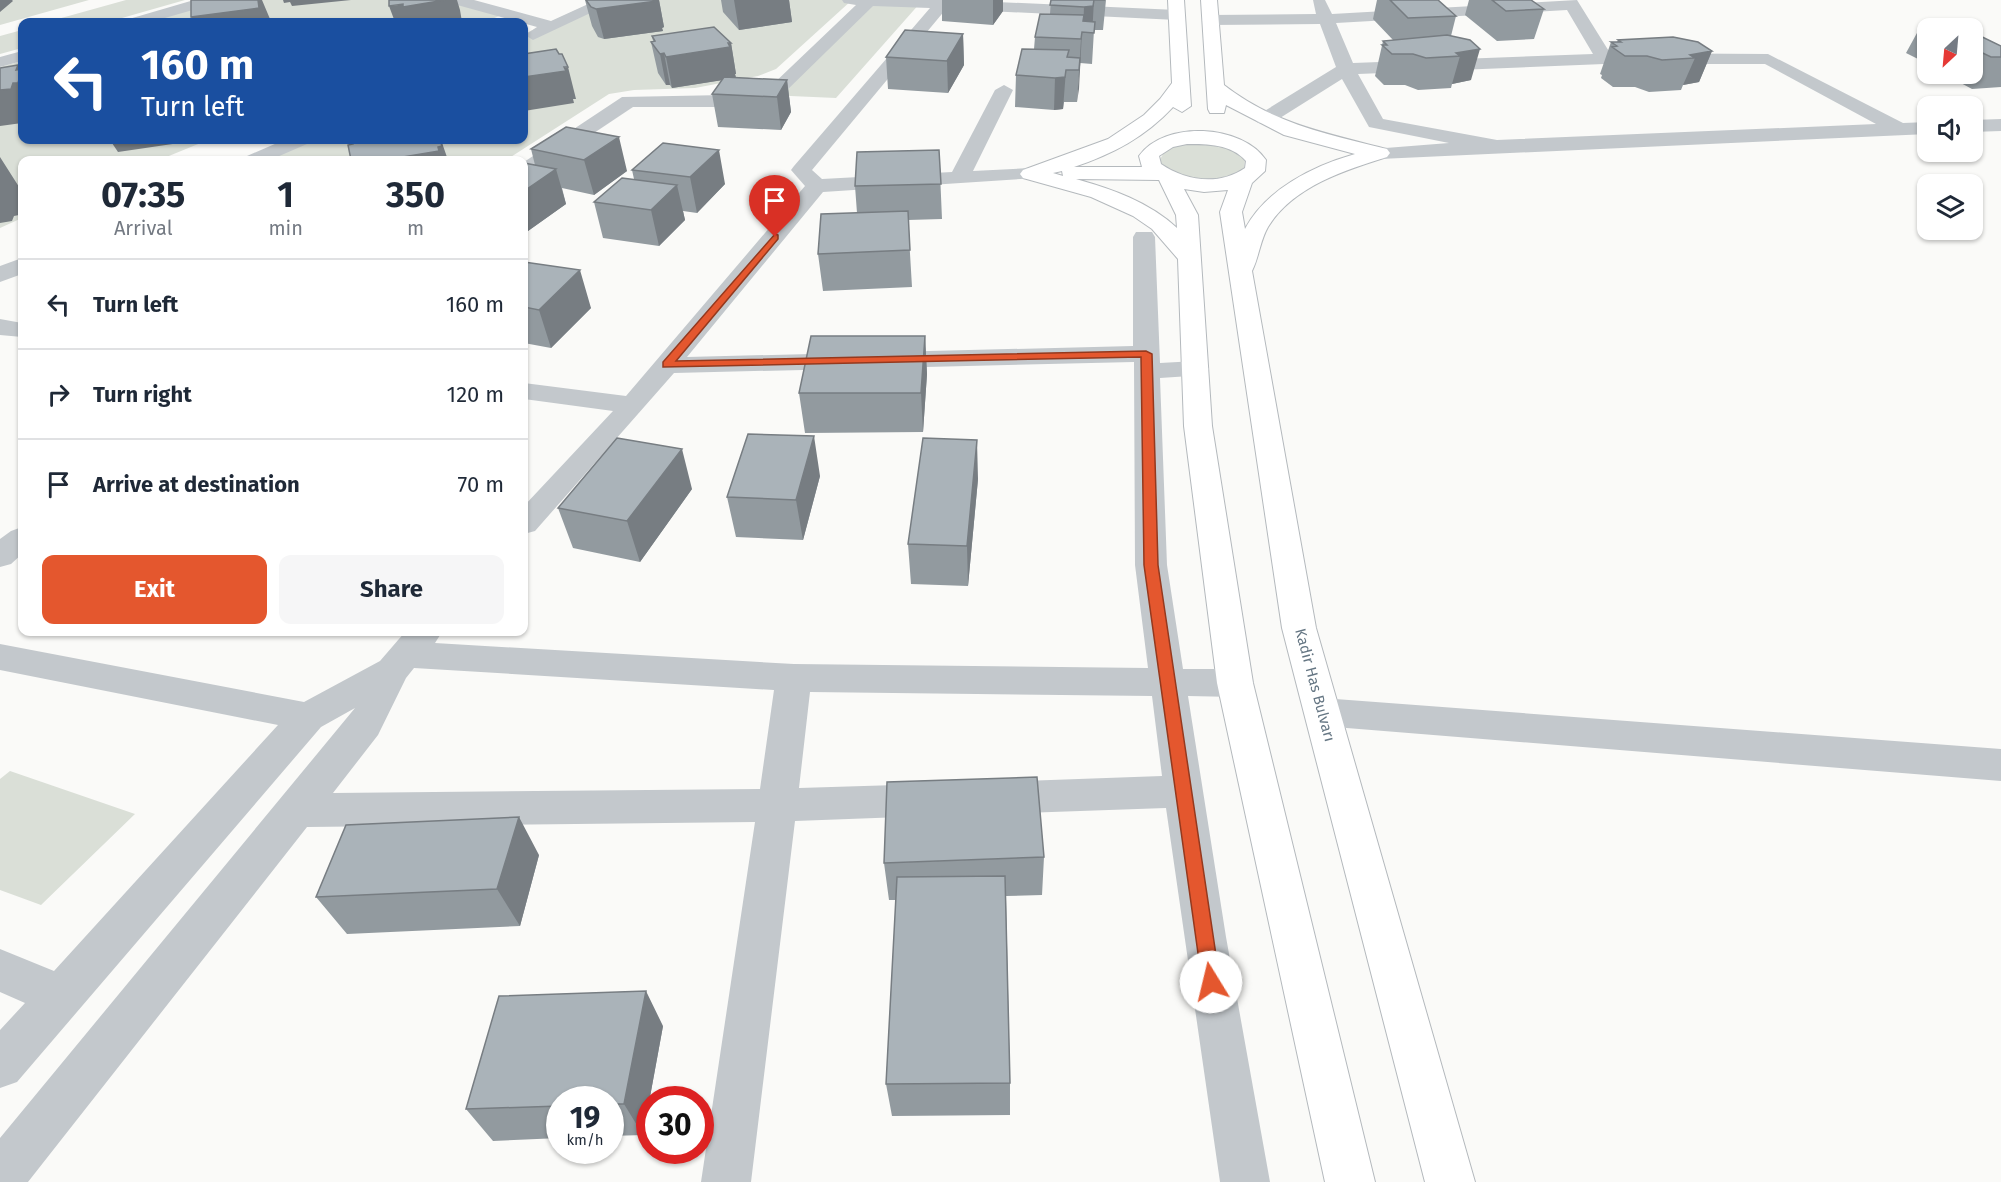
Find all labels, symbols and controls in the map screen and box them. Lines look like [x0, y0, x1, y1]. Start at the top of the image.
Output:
north arrow [1917, 18, 1983, 84]
map controls [1917, 18, 1983, 240]
text: 160 m [141, 40, 254, 90]
icon: left [42, 42, 120, 120]
text: Turn left [141, 91, 244, 123]
button: sound [1917, 96, 1983, 162]
text: 07:35 [101, 173, 185, 217]
text: 1 [277, 173, 294, 217]
text: 350 [386, 173, 445, 217]
button: layers [1917, 174, 1983, 240]
pin [749, 175, 800, 237]
icon: arrive [758, 184, 791, 217]
text: Arrival [114, 216, 173, 240]
text: min [268, 216, 303, 240]
text: m [407, 216, 424, 240]
icon: left [42, 288, 75, 321]
text: Turn left [93, 291, 178, 318]
text: 160 m [446, 291, 504, 318]
icon: right [42, 378, 75, 411]
text: Turn right [93, 381, 192, 408]
text: 120 m [447, 381, 504, 408]
icon: arrive [42, 468, 75, 501]
text: Arrive at destination [93, 471, 300, 498]
text: 70 m [458, 471, 504, 498]
button: Exit [42, 555, 267, 624]
button: Share [279, 555, 504, 624]
street label: Kadir Has Bulvarı [1291, 626, 1339, 744]
position arrow [1179, 950, 1243, 1014]
speed limit sign: 30 [636, 1086, 714, 1164]
text: 19 [570, 1100, 600, 1136]
text: km/h [566, 1131, 604, 1149]

